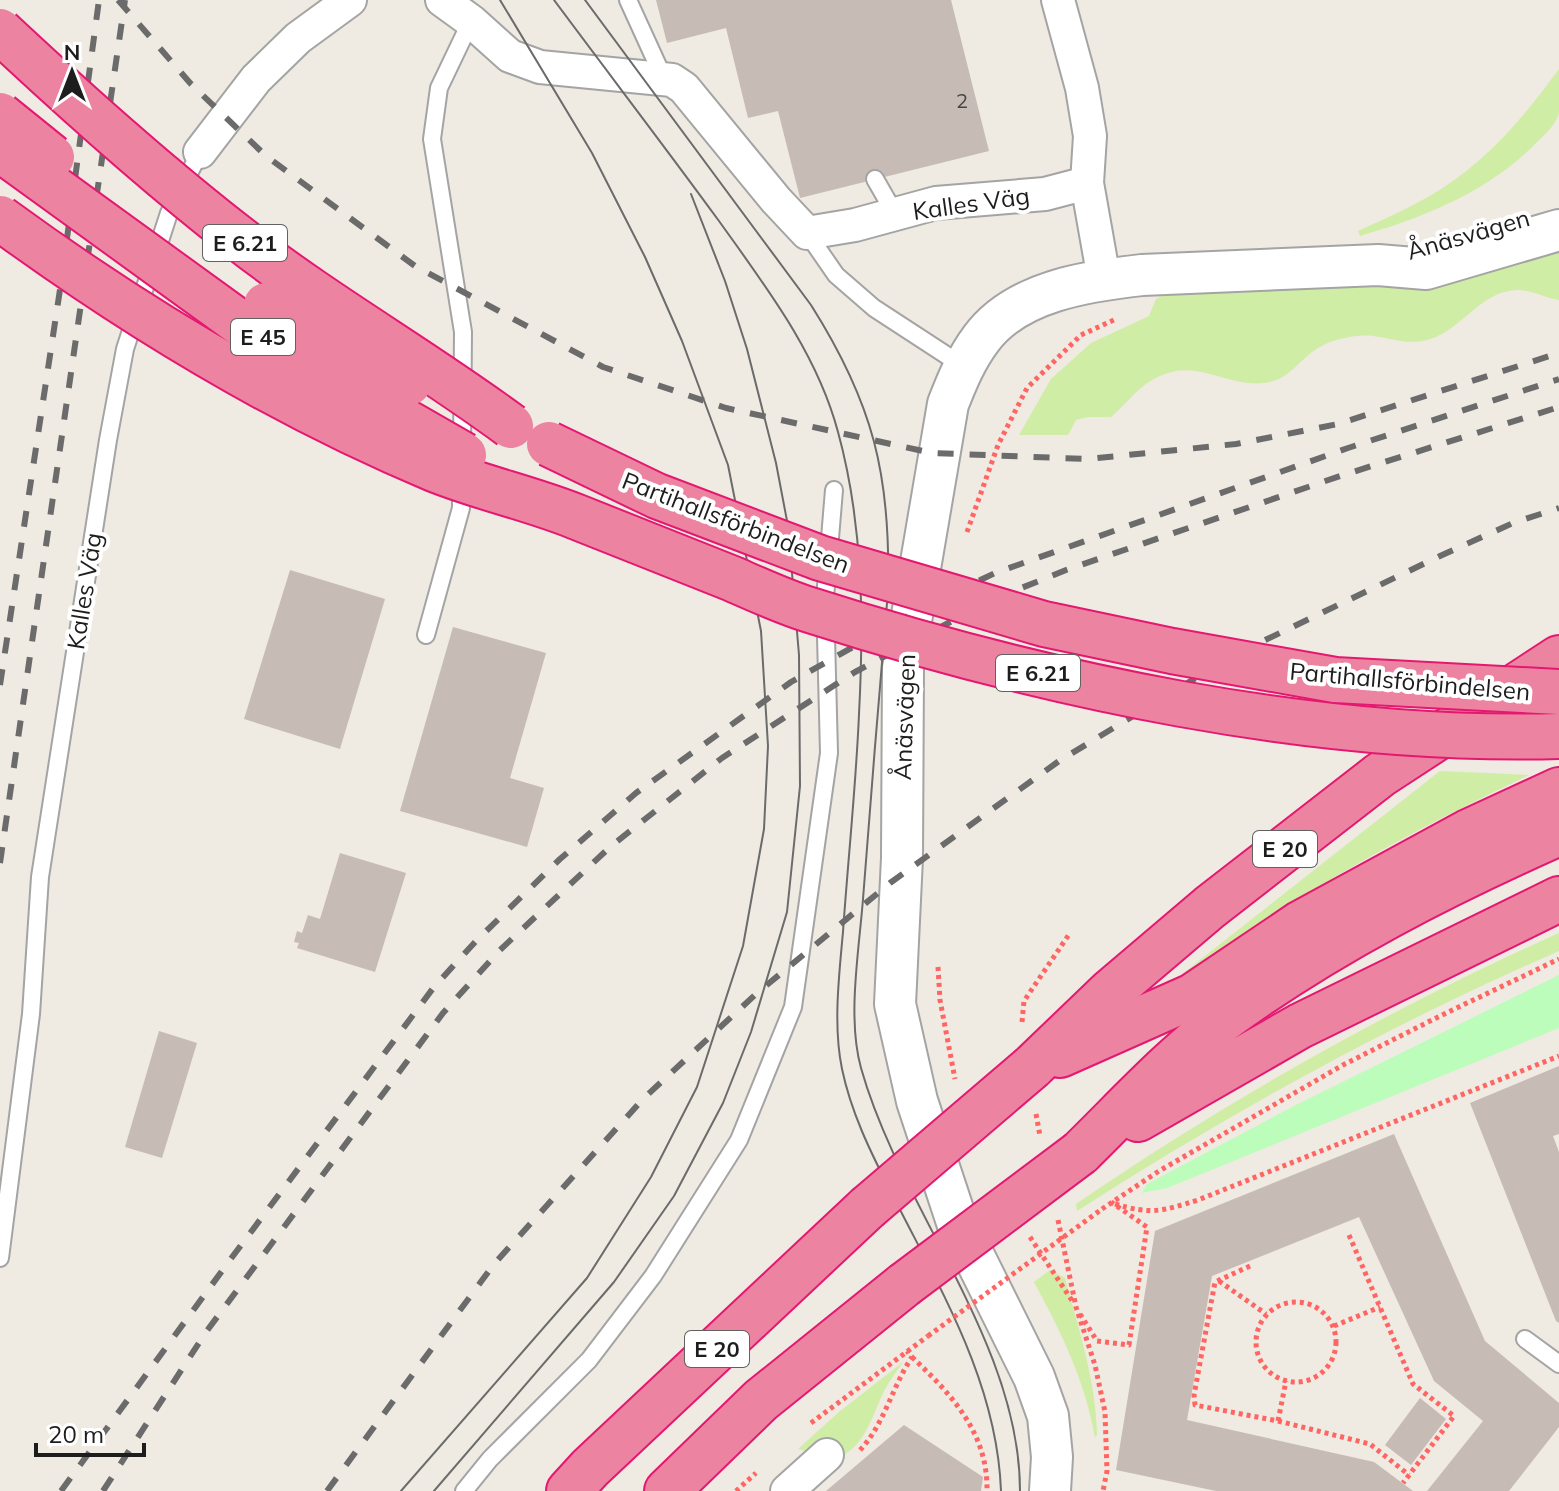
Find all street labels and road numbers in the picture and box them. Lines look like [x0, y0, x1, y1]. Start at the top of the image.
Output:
street label: Kalles Väg [911, 180, 1031, 226]
street label: Ånäsvägen [1403, 202, 1533, 266]
road number: E 6.21 [203, 225, 287, 261]
road number: E 45 [231, 319, 295, 355]
street label: Partihallsförbindelsen [618, 465, 854, 579]
street label: Kalles Väg [60, 530, 108, 652]
street label: Ånäsvägen [887, 653, 921, 781]
road number: E 6.21 [996, 655, 1080, 691]
street label: Partihallsförbindelsen [1289, 656, 1531, 706]
road number: E 20 [1253, 831, 1317, 867]
road number: E 20 [685, 1331, 749, 1367]

